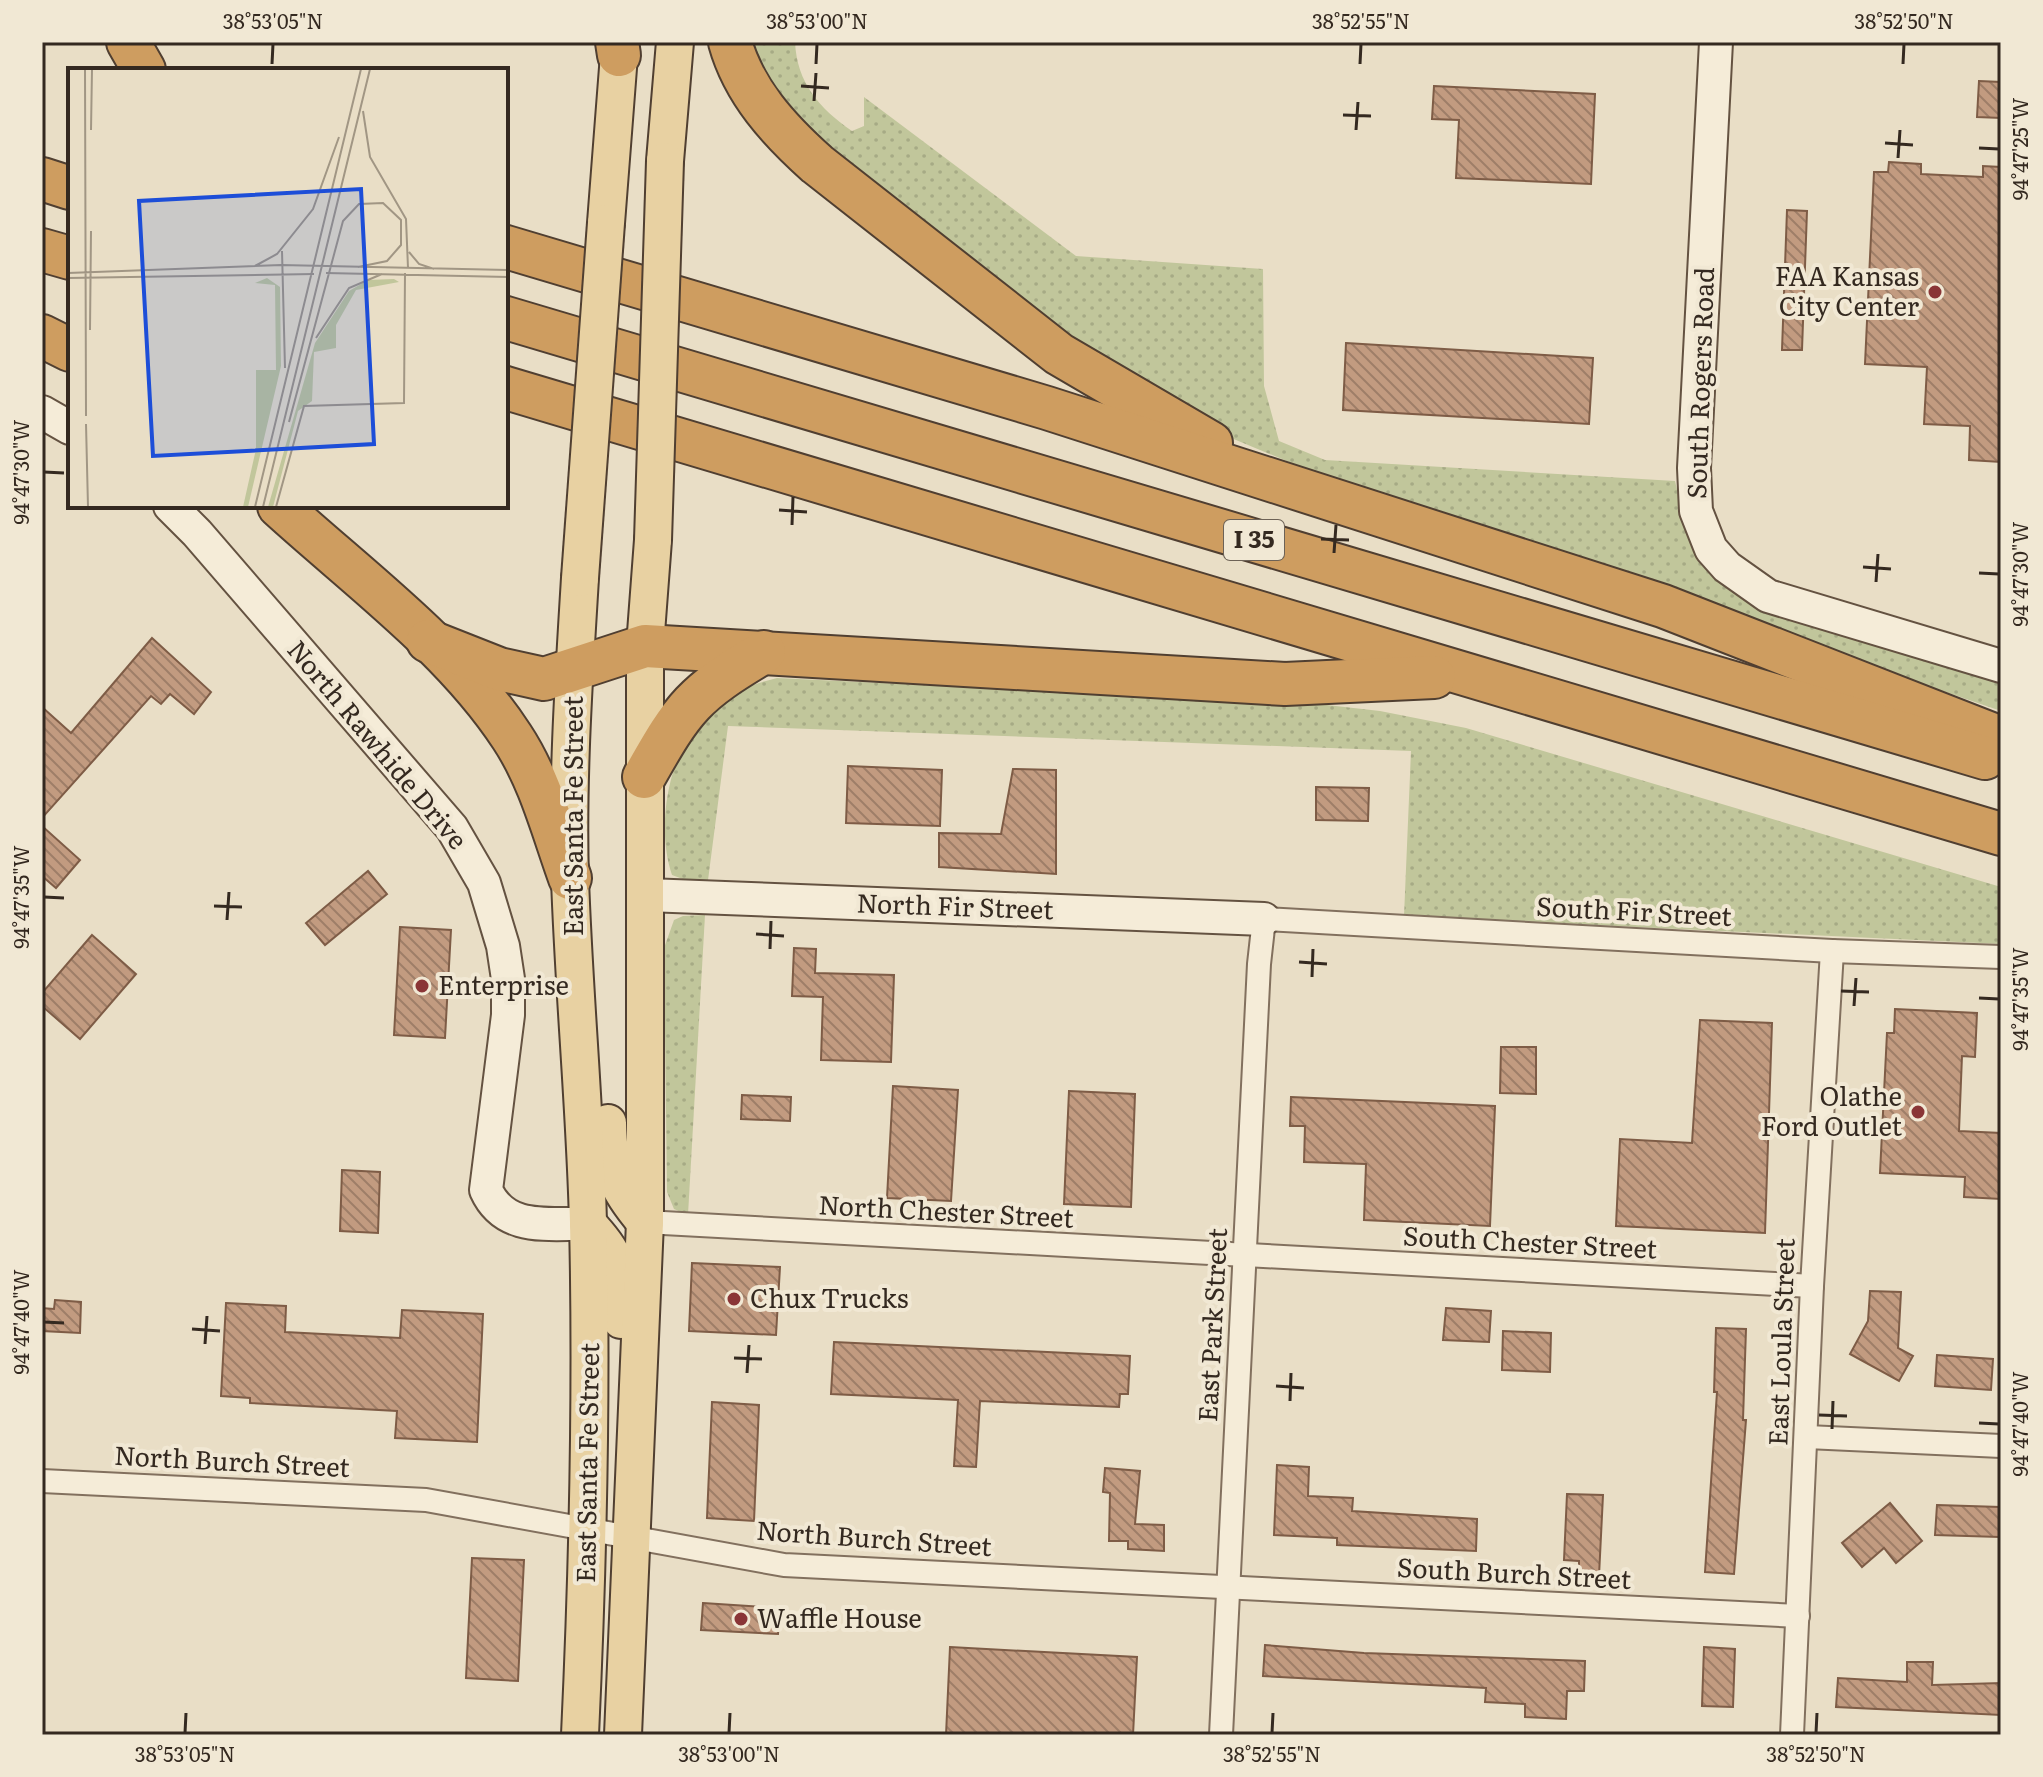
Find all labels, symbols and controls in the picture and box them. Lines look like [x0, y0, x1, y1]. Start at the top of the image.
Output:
text: 38°53'05"N [223, 5, 323, 35]
text: 38°53'00"N [766, 5, 868, 35]
text: 38°52'55"N [1312, 5, 1410, 35]
text: 38°52'50"N [1854, 5, 1954, 35]
inset map [68, 68, 508, 508]
text: 94°47'25"W [2004, 98, 2034, 200]
place label: FAA Kansas City Center [1775, 255, 1920, 324]
street label: South Rogers Road [1675, 266, 1722, 500]
marker: FAA Kansas City Center [1926, 283, 1944, 301]
text: 94°47'30"W [5, 419, 35, 524]
road number: I 35 [1224, 520, 1284, 560]
text: 94°47'30"W [2004, 521, 2034, 626]
street label: North Rawhide Drive [280, 630, 478, 856]
street label: East Santa Fe Street [552, 695, 591, 936]
text: 94°47'35"W [5, 845, 35, 949]
street label: North Fir Street [856, 882, 1055, 927]
street label: South Fir Street [1535, 885, 1733, 934]
text: 94°47'35"W [2004, 947, 2034, 1051]
place label: Enterprise [438, 964, 569, 1003]
marker: Enterprise [413, 977, 431, 995]
place label: Olathe Ford Outlet [1761, 1075, 1902, 1144]
marker: Olathe Ford Outlet [1909, 1103, 1927, 1121]
street label: North Chester Street [817, 1183, 1075, 1236]
street label: South Chester Street [1402, 1214, 1659, 1267]
street label: East Park Street [1186, 1226, 1235, 1423]
street label: East Loula Street [1756, 1237, 1803, 1447]
text: 94°47'40"W [5, 1269, 35, 1374]
place label: Chux Trucks [750, 1277, 909, 1316]
marker: Chux Trucks [725, 1290, 743, 1308]
street label: East Santa Fe Street [564, 1342, 607, 1584]
text: 94°47'40"W [2004, 1371, 2034, 1476]
street label: North Burch Street [113, 1434, 351, 1485]
street label: North Burch Street [755, 1509, 994, 1564]
street label: South Burch Street [1396, 1546, 1633, 1597]
place label: Waffle House [757, 1597, 922, 1636]
marker: Waffle House [732, 1610, 750, 1628]
text: 38°53'05"N [135, 1738, 235, 1768]
text: 38°53'00"N [678, 1738, 780, 1768]
text: 38°52'55"N [1223, 1738, 1321, 1768]
text: 38°52'50"N [1766, 1738, 1866, 1768]

